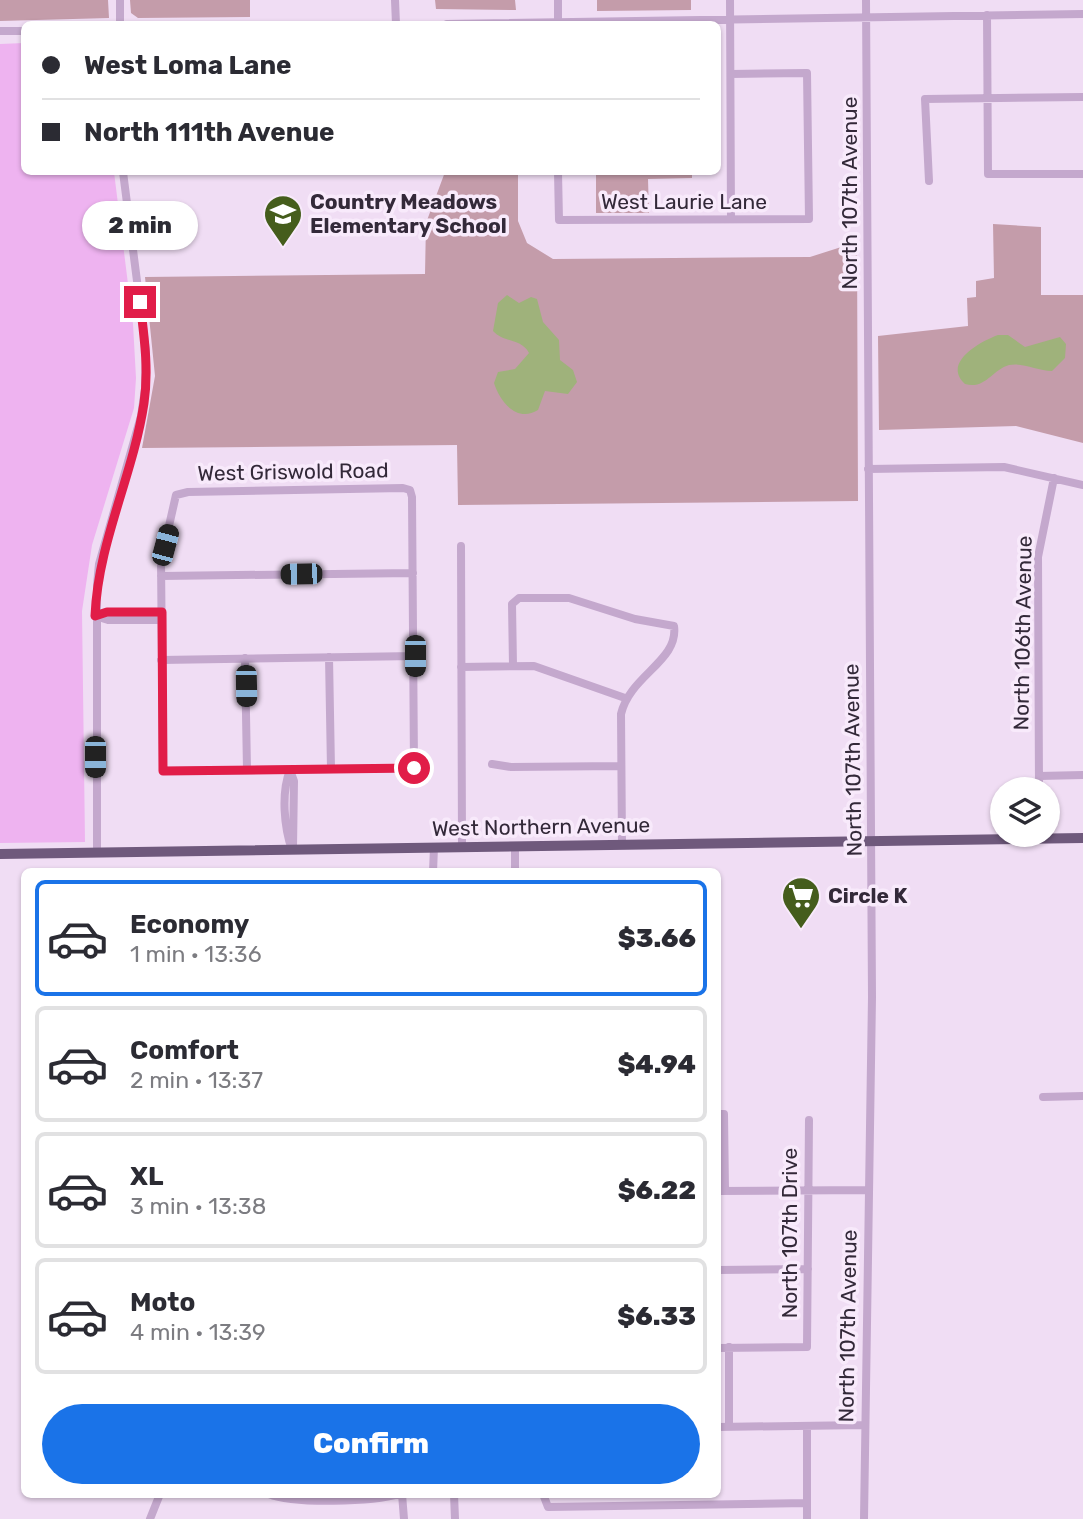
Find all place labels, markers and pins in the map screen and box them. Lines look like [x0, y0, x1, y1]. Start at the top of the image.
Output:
place label: Country Meadows Elementary School [310, 189, 507, 238]
school or university icon: Country Meadows Elementary School [262, 193, 304, 248]
supermarket icon: Circle K [780, 875, 822, 930]
place label: Circle K [828, 883, 908, 908]

